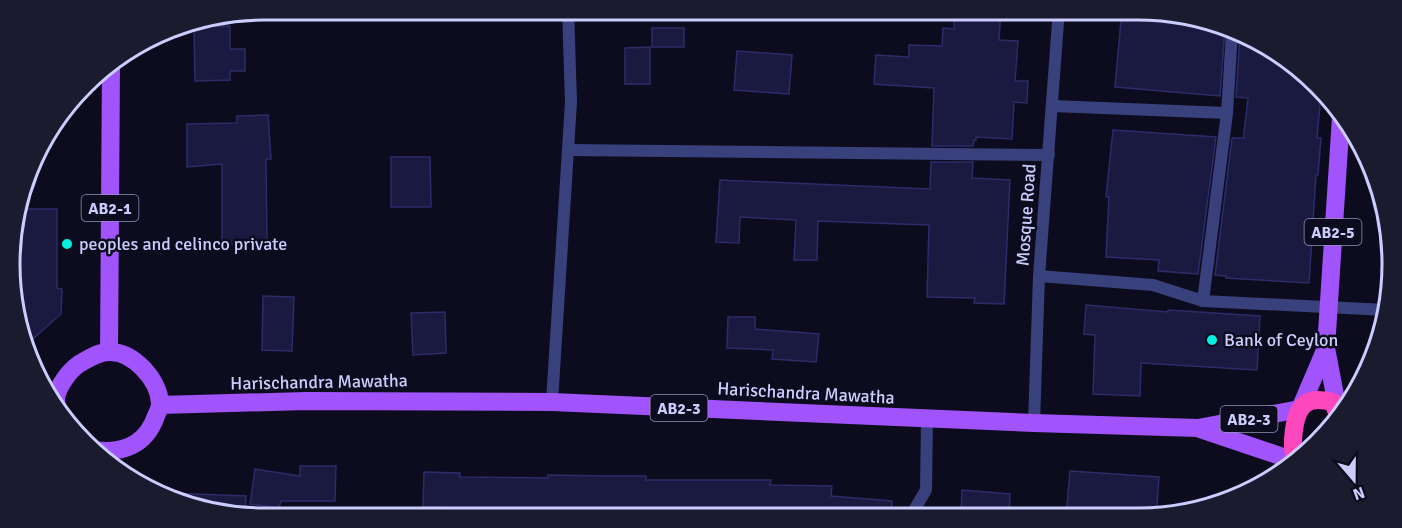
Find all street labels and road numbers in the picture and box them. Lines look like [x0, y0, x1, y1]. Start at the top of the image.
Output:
street label: Mosque Road [1011, 163, 1041, 267]
road number: AB2-1 [82, 195, 138, 221]
road number: AB2-5 [1304, 219, 1362, 245]
street label: Harischandra Mawatha [230, 369, 408, 395]
street label: Harischandra Mawatha [717, 377, 895, 409]
road number: AB2-3 [650, 395, 708, 421]
road number: AB2-3 [1220, 406, 1278, 432]

